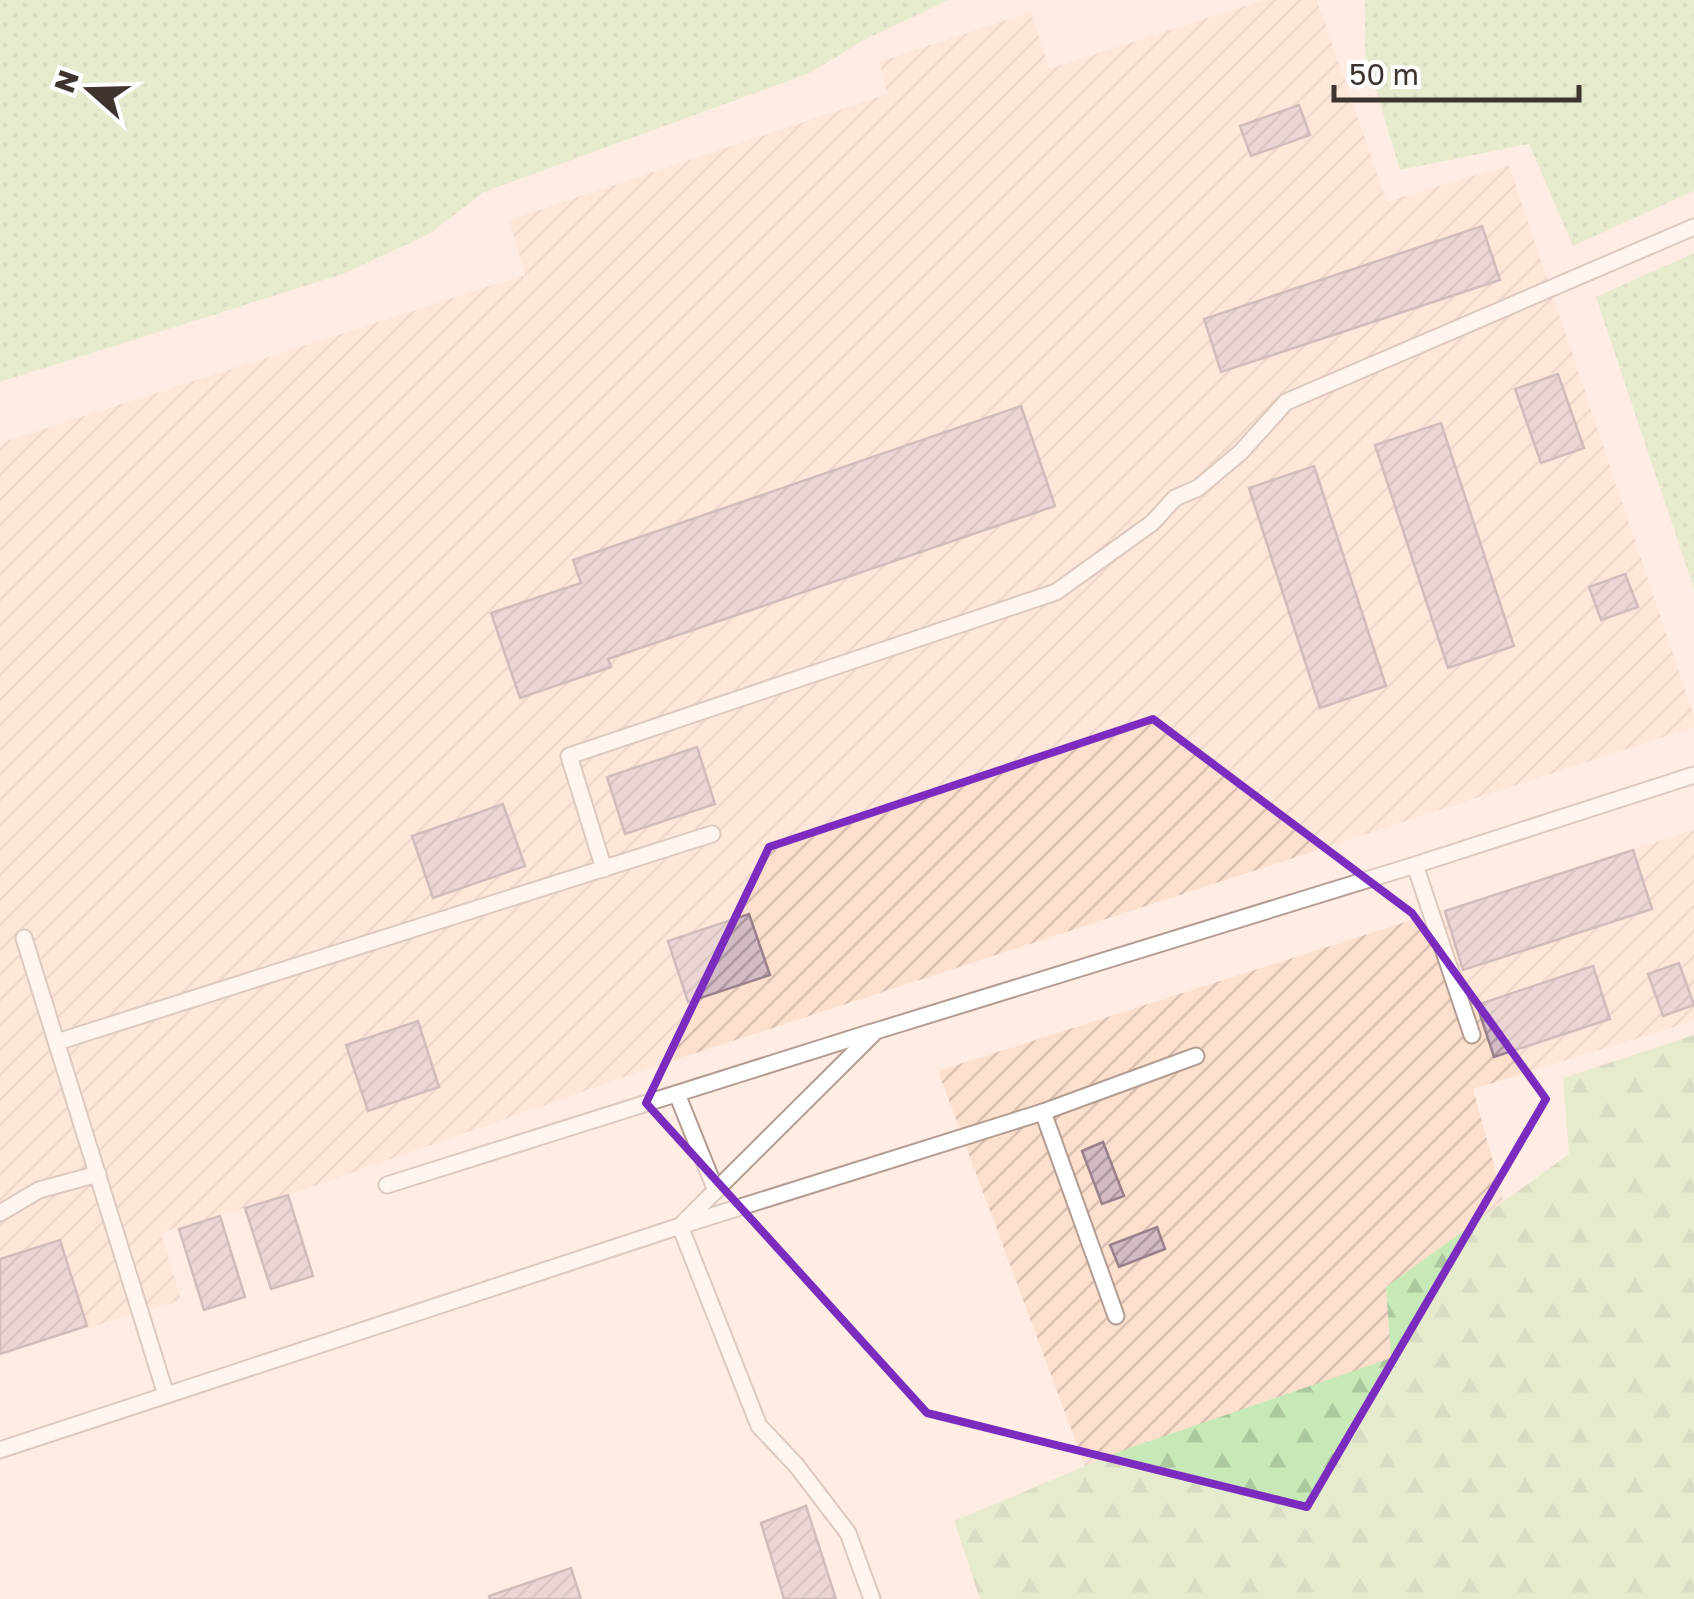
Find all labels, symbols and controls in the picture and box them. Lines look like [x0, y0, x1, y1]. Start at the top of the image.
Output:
north arrow [40, 40, 140, 140]
scale bar [1334, 40, 1579, 102]
text: 50 m [1349, 56, 1419, 92]
text: N [47, 66, 85, 97]

